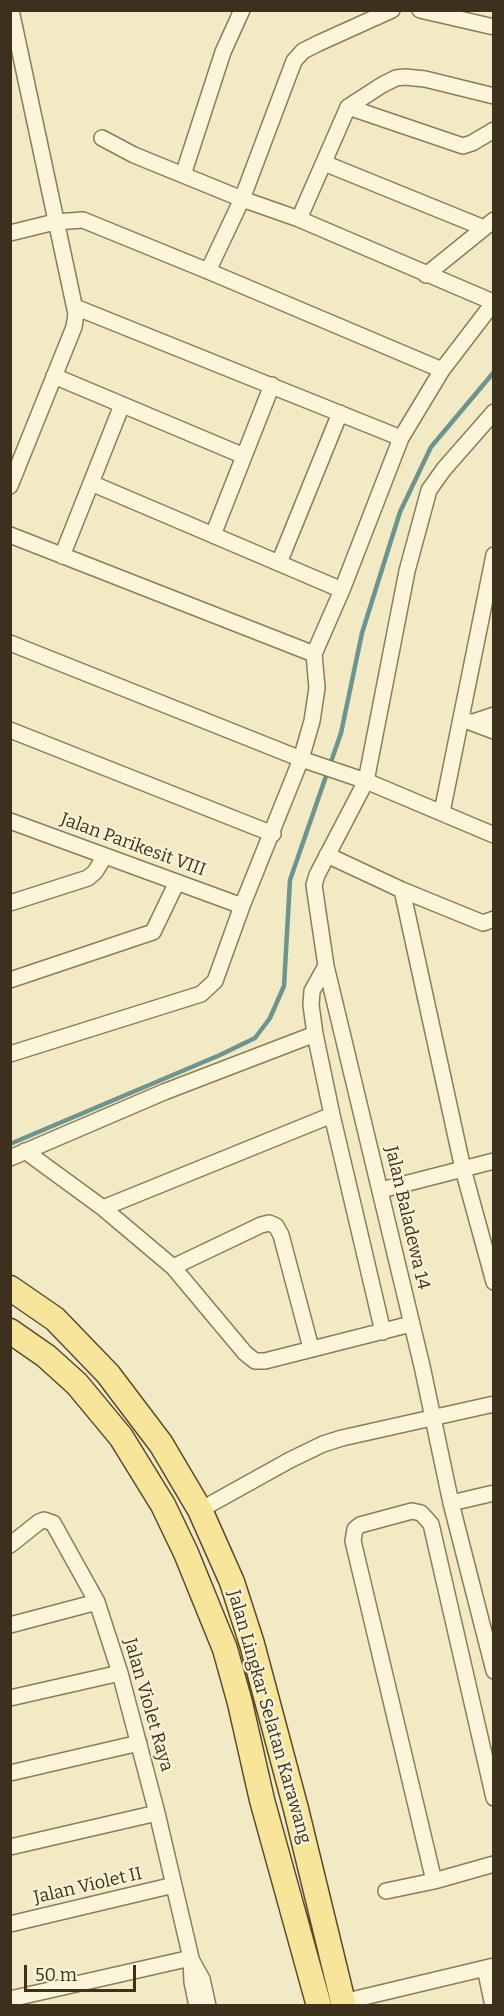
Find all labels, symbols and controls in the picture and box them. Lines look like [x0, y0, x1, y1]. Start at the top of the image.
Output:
street label: Jalan Parikesit VIII [57, 809, 209, 881]
street label: Jalan Baladewa 14 [380, 1144, 434, 1292]
street label: Jalan Lingkar Selatan Karawang [222, 1588, 316, 1846]
street label: Jalan Violet Raya [119, 1636, 177, 1774]
street label: Jalan Violet II [32, 1863, 144, 1909]
scale bar [27, 1953, 140, 1991]
text: 50 m [35, 1964, 77, 1986]

